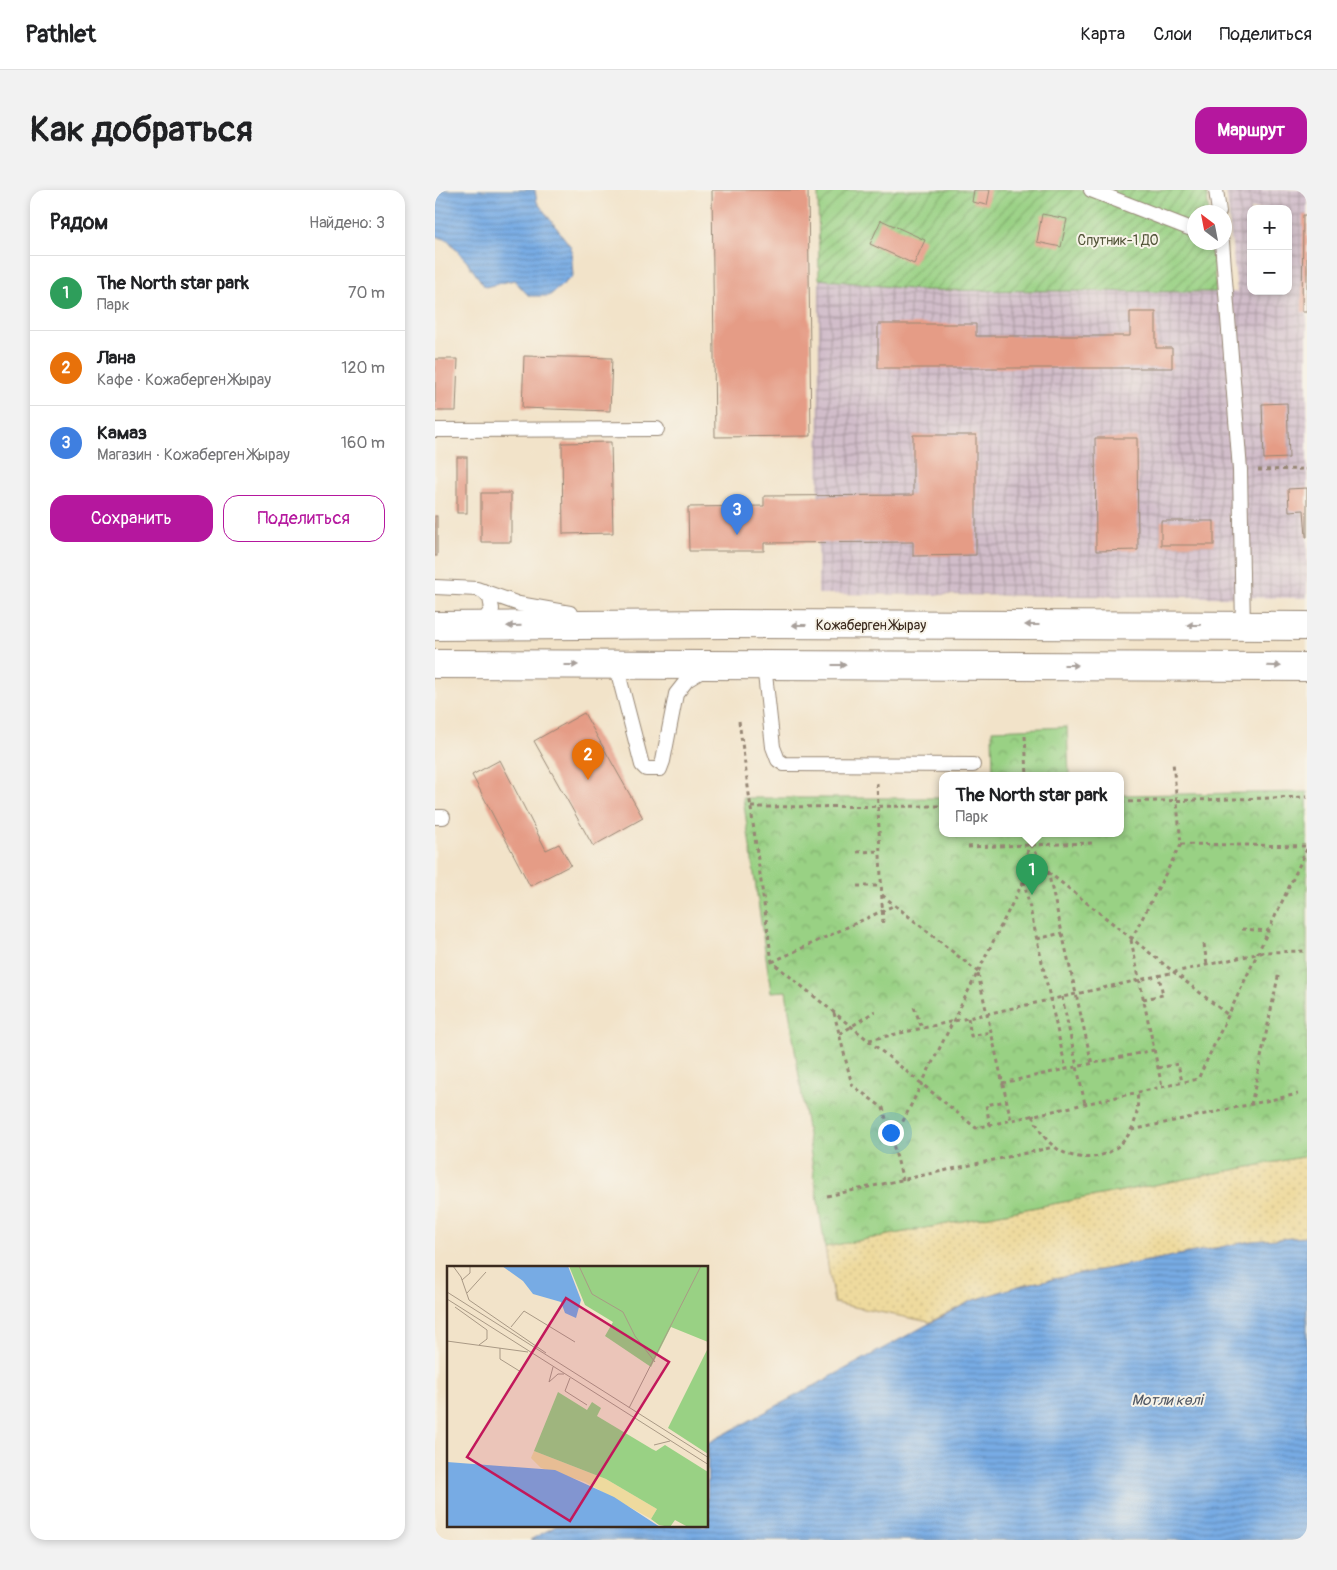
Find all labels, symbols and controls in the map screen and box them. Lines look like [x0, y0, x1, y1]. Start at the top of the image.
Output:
text: Pathlet [25, 20, 96, 49]
text: Карта [1081, 23, 1125, 46]
text: Слои [1153, 23, 1191, 46]
text: Поделиться [1219, 23, 1312, 46]
button: Маршрут [1195, 107, 1307, 154]
text: Как добраться [30, 108, 253, 152]
north arrow [1187, 205, 1232, 250]
map controls [1247, 205, 1292, 295]
button: + [1247, 205, 1292, 250]
text: Рядом [50, 209, 108, 236]
text: Найдено: 3 [309, 213, 385, 233]
park label: Спутник-1 ДО [1078, 232, 1159, 249]
button: − [1247, 250, 1292, 295]
text: The North star park [97, 271, 249, 295]
text: 1 [63, 283, 69, 303]
text: 70 m [348, 283, 385, 303]
text: Парк [97, 295, 130, 315]
text: Лана [97, 346, 136, 370]
text: 2 [62, 358, 70, 378]
text: 120 m [341, 358, 385, 378]
text: Кафе · Кожаберген Жырау [97, 370, 271, 390]
text: Камаз [97, 421, 147, 445]
text: 3 [62, 433, 70, 453]
text: 160 m [341, 433, 385, 453]
text: Магазин · Кожаберген Жырау [97, 445, 290, 465]
pin: 3 [721, 494, 753, 535]
button: Сохранить [50, 495, 213, 542]
button: Поделиться [223, 495, 385, 542]
street label: Кожаберген Жырау [816, 617, 926, 634]
one-way arrow [791, 621, 807, 629]
one-way arrow [1024, 621, 1040, 629]
one-way arrow [1186, 621, 1202, 629]
one-way arrow [506, 622, 522, 630]
one-way arrow [563, 661, 579, 669]
one-way arrow [831, 661, 847, 669]
one-way arrow [1063, 661, 1079, 669]
one-way arrow [1267, 662, 1283, 670]
pin: 2 [572, 739, 604, 780]
popup [939, 772, 1124, 837]
text: The North star park [956, 783, 1107, 807]
text: Парк [956, 807, 988, 827]
pin: 1 [1016, 854, 1048, 895]
your location [878, 1120, 904, 1146]
inset map [447, 1266, 709, 1528]
water label: Мотли көлі [1132, 1391, 1205, 1410]

